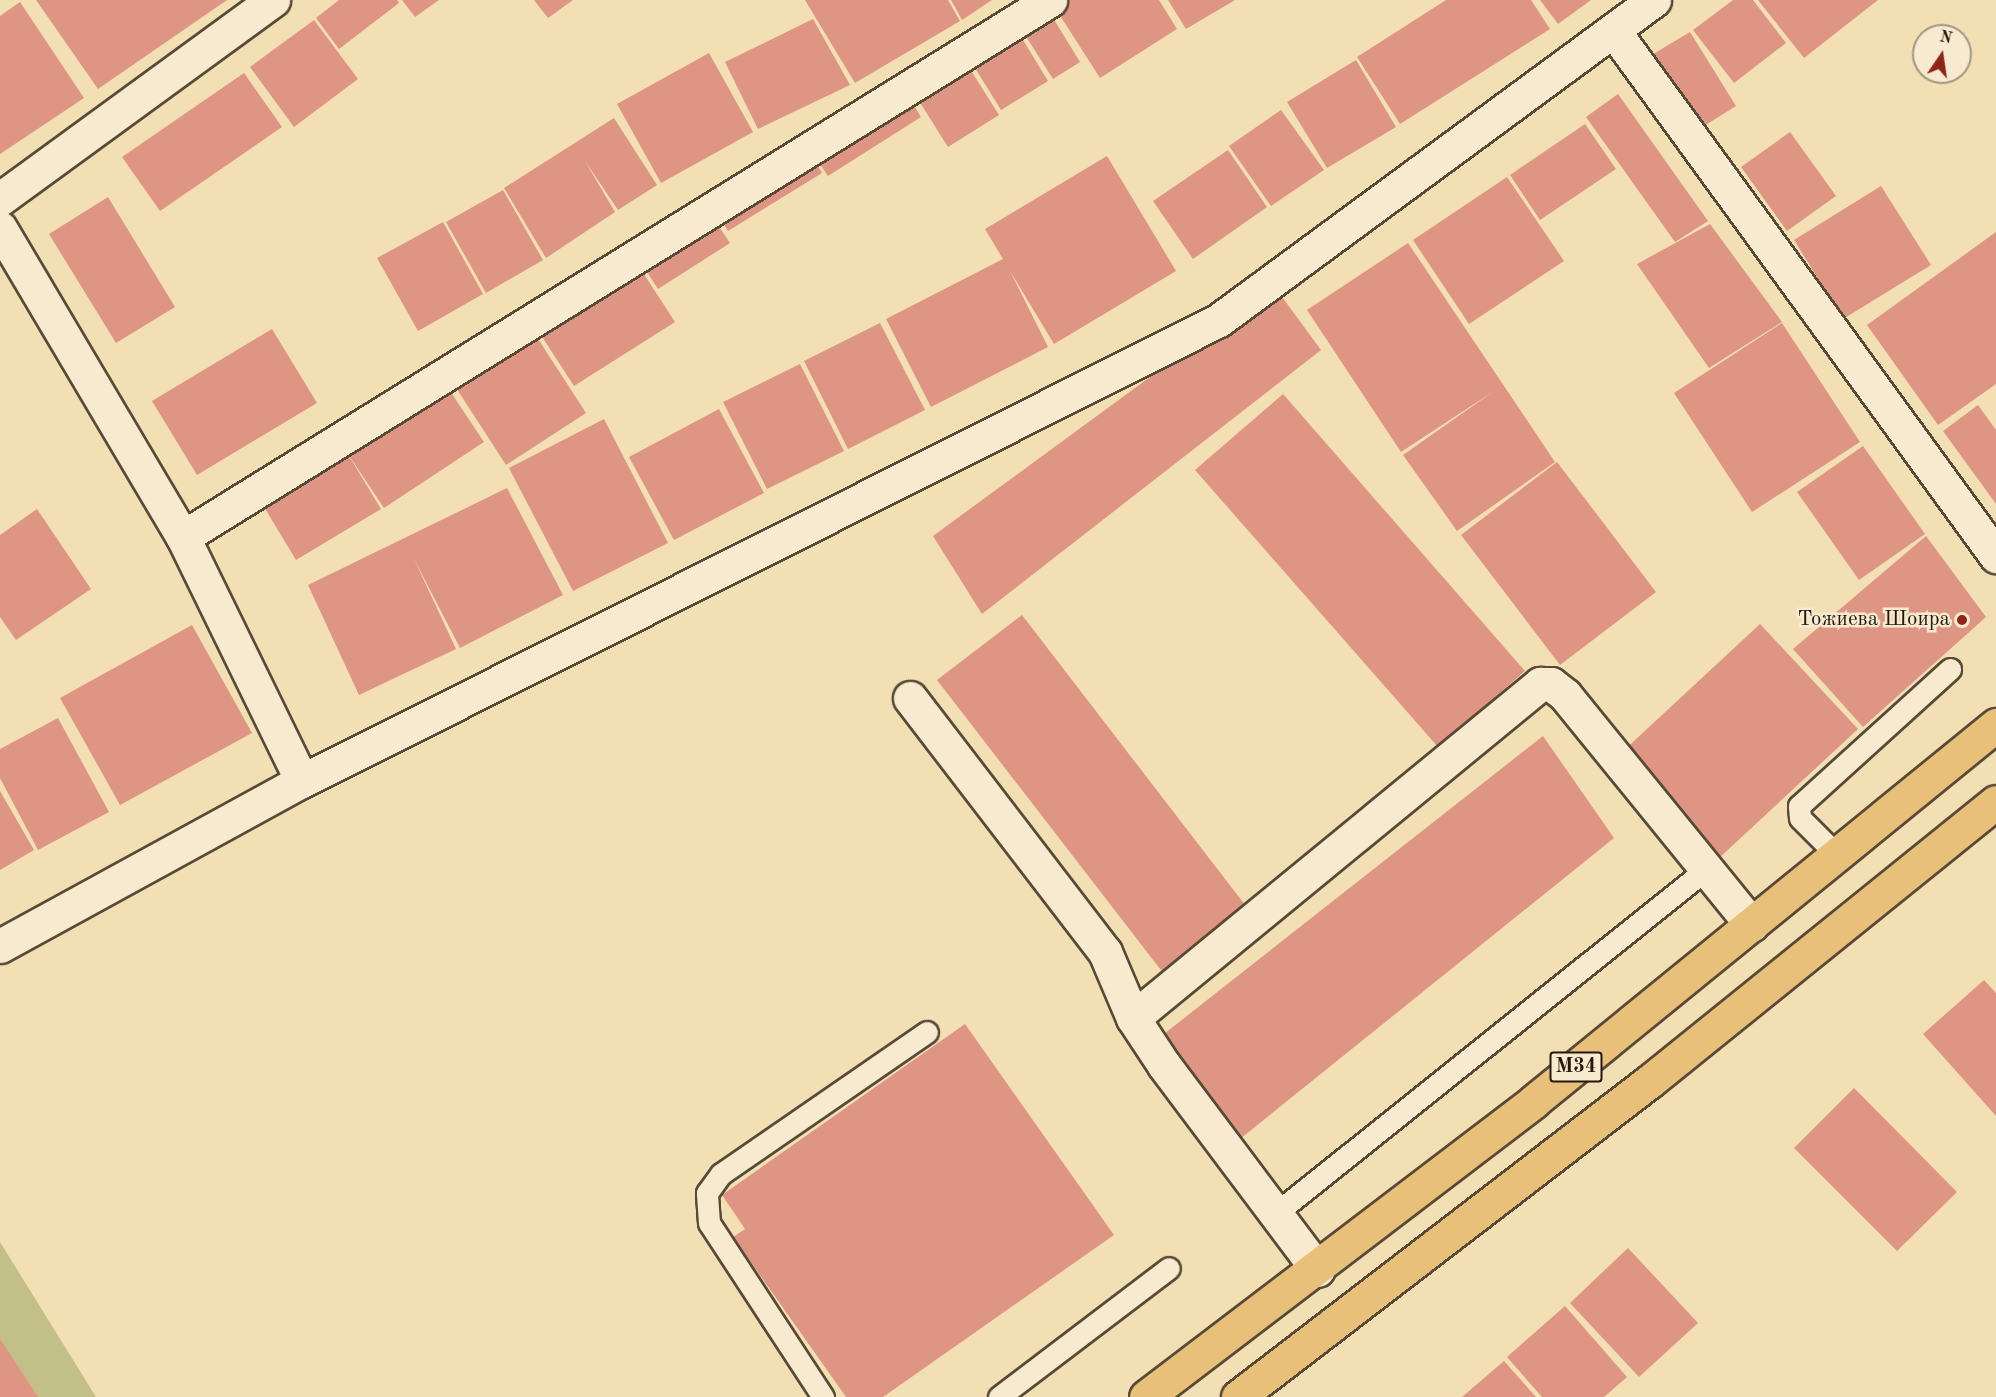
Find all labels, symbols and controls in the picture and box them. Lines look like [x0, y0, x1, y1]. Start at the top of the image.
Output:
north arrow [1912, 24, 1972, 84]
text: N [1938, 29, 1953, 48]
place label: Тожиева Шоира [1798, 607, 1950, 633]
marker: Тожиева Шоира [1955, 613, 1969, 627]
road number: M34 [1549, 1050, 1603, 1084]

